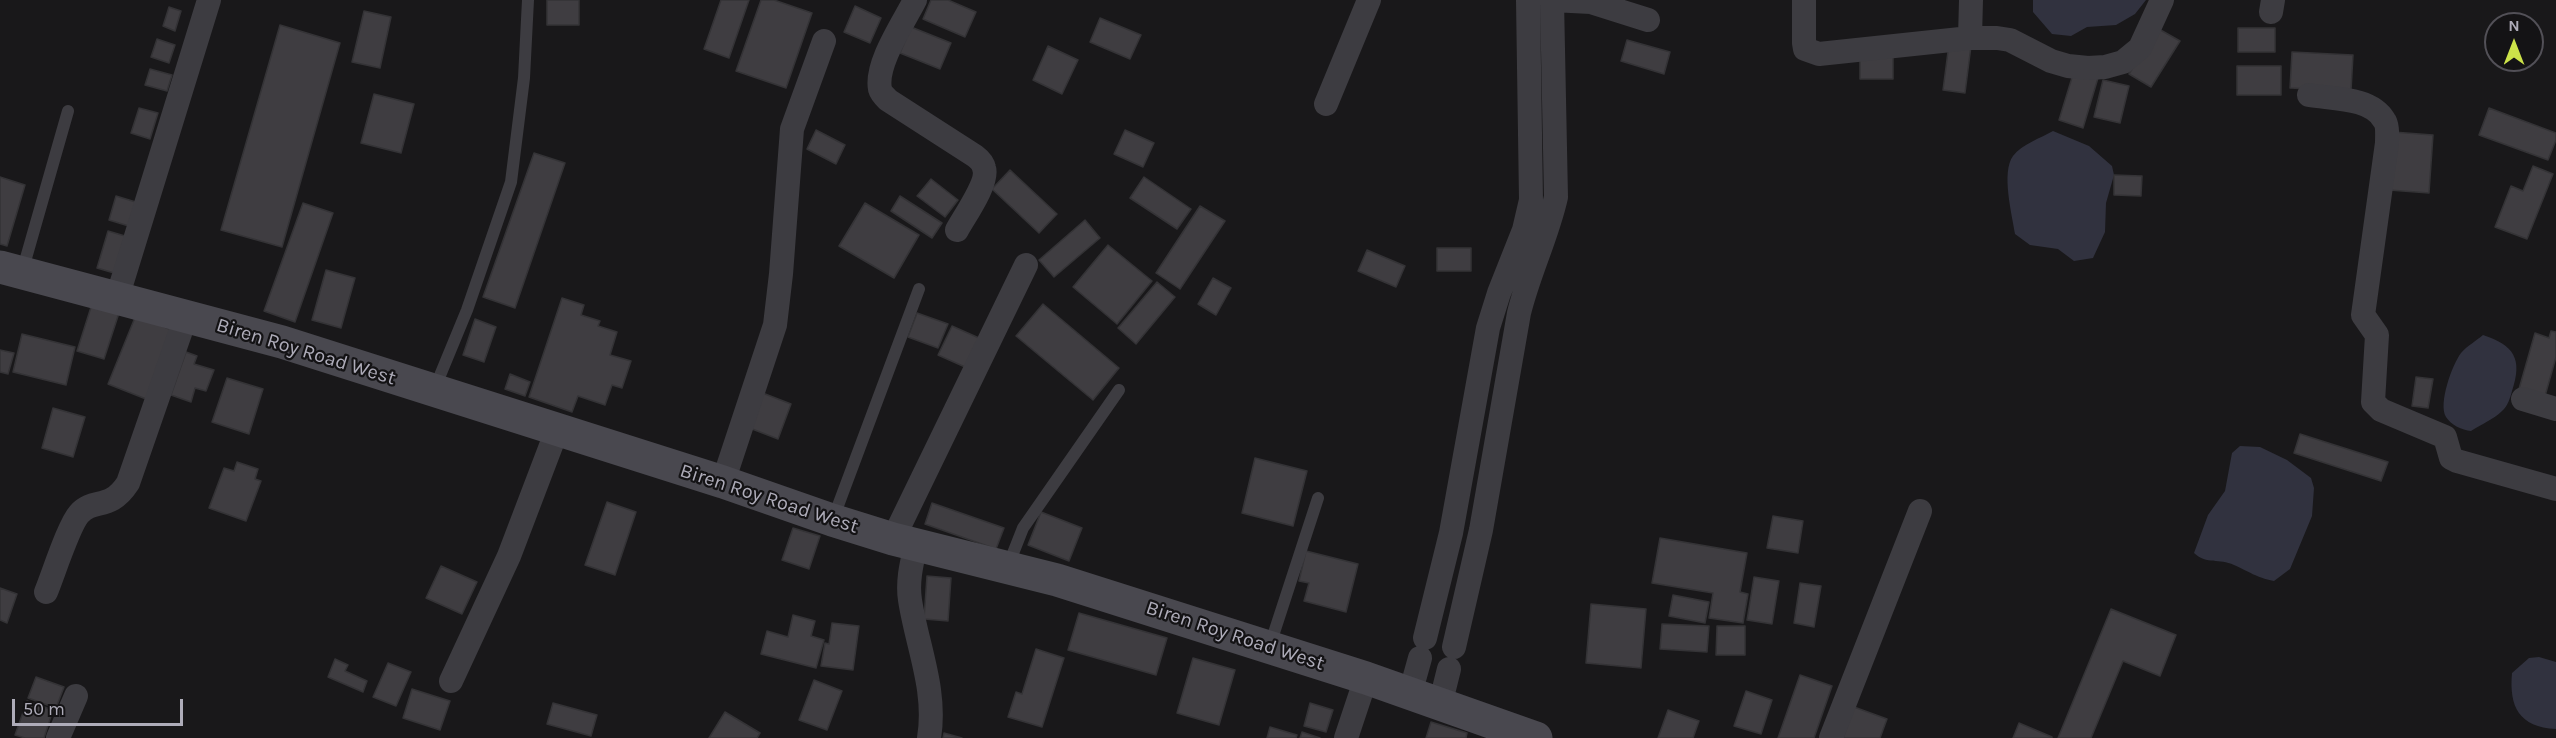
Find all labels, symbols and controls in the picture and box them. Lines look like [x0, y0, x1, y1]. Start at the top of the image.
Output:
north arrow [2484, 12, 2544, 72]
text: N [2508, 16, 2520, 35]
street label: Biren Roy Road West [213, 313, 399, 391]
street label: Biren Roy Road West [677, 459, 861, 539]
street label: Biren Roy Road West [1143, 596, 1327, 676]
scale bar [15, 687, 186, 725]
text: 50 m [23, 698, 65, 720]

